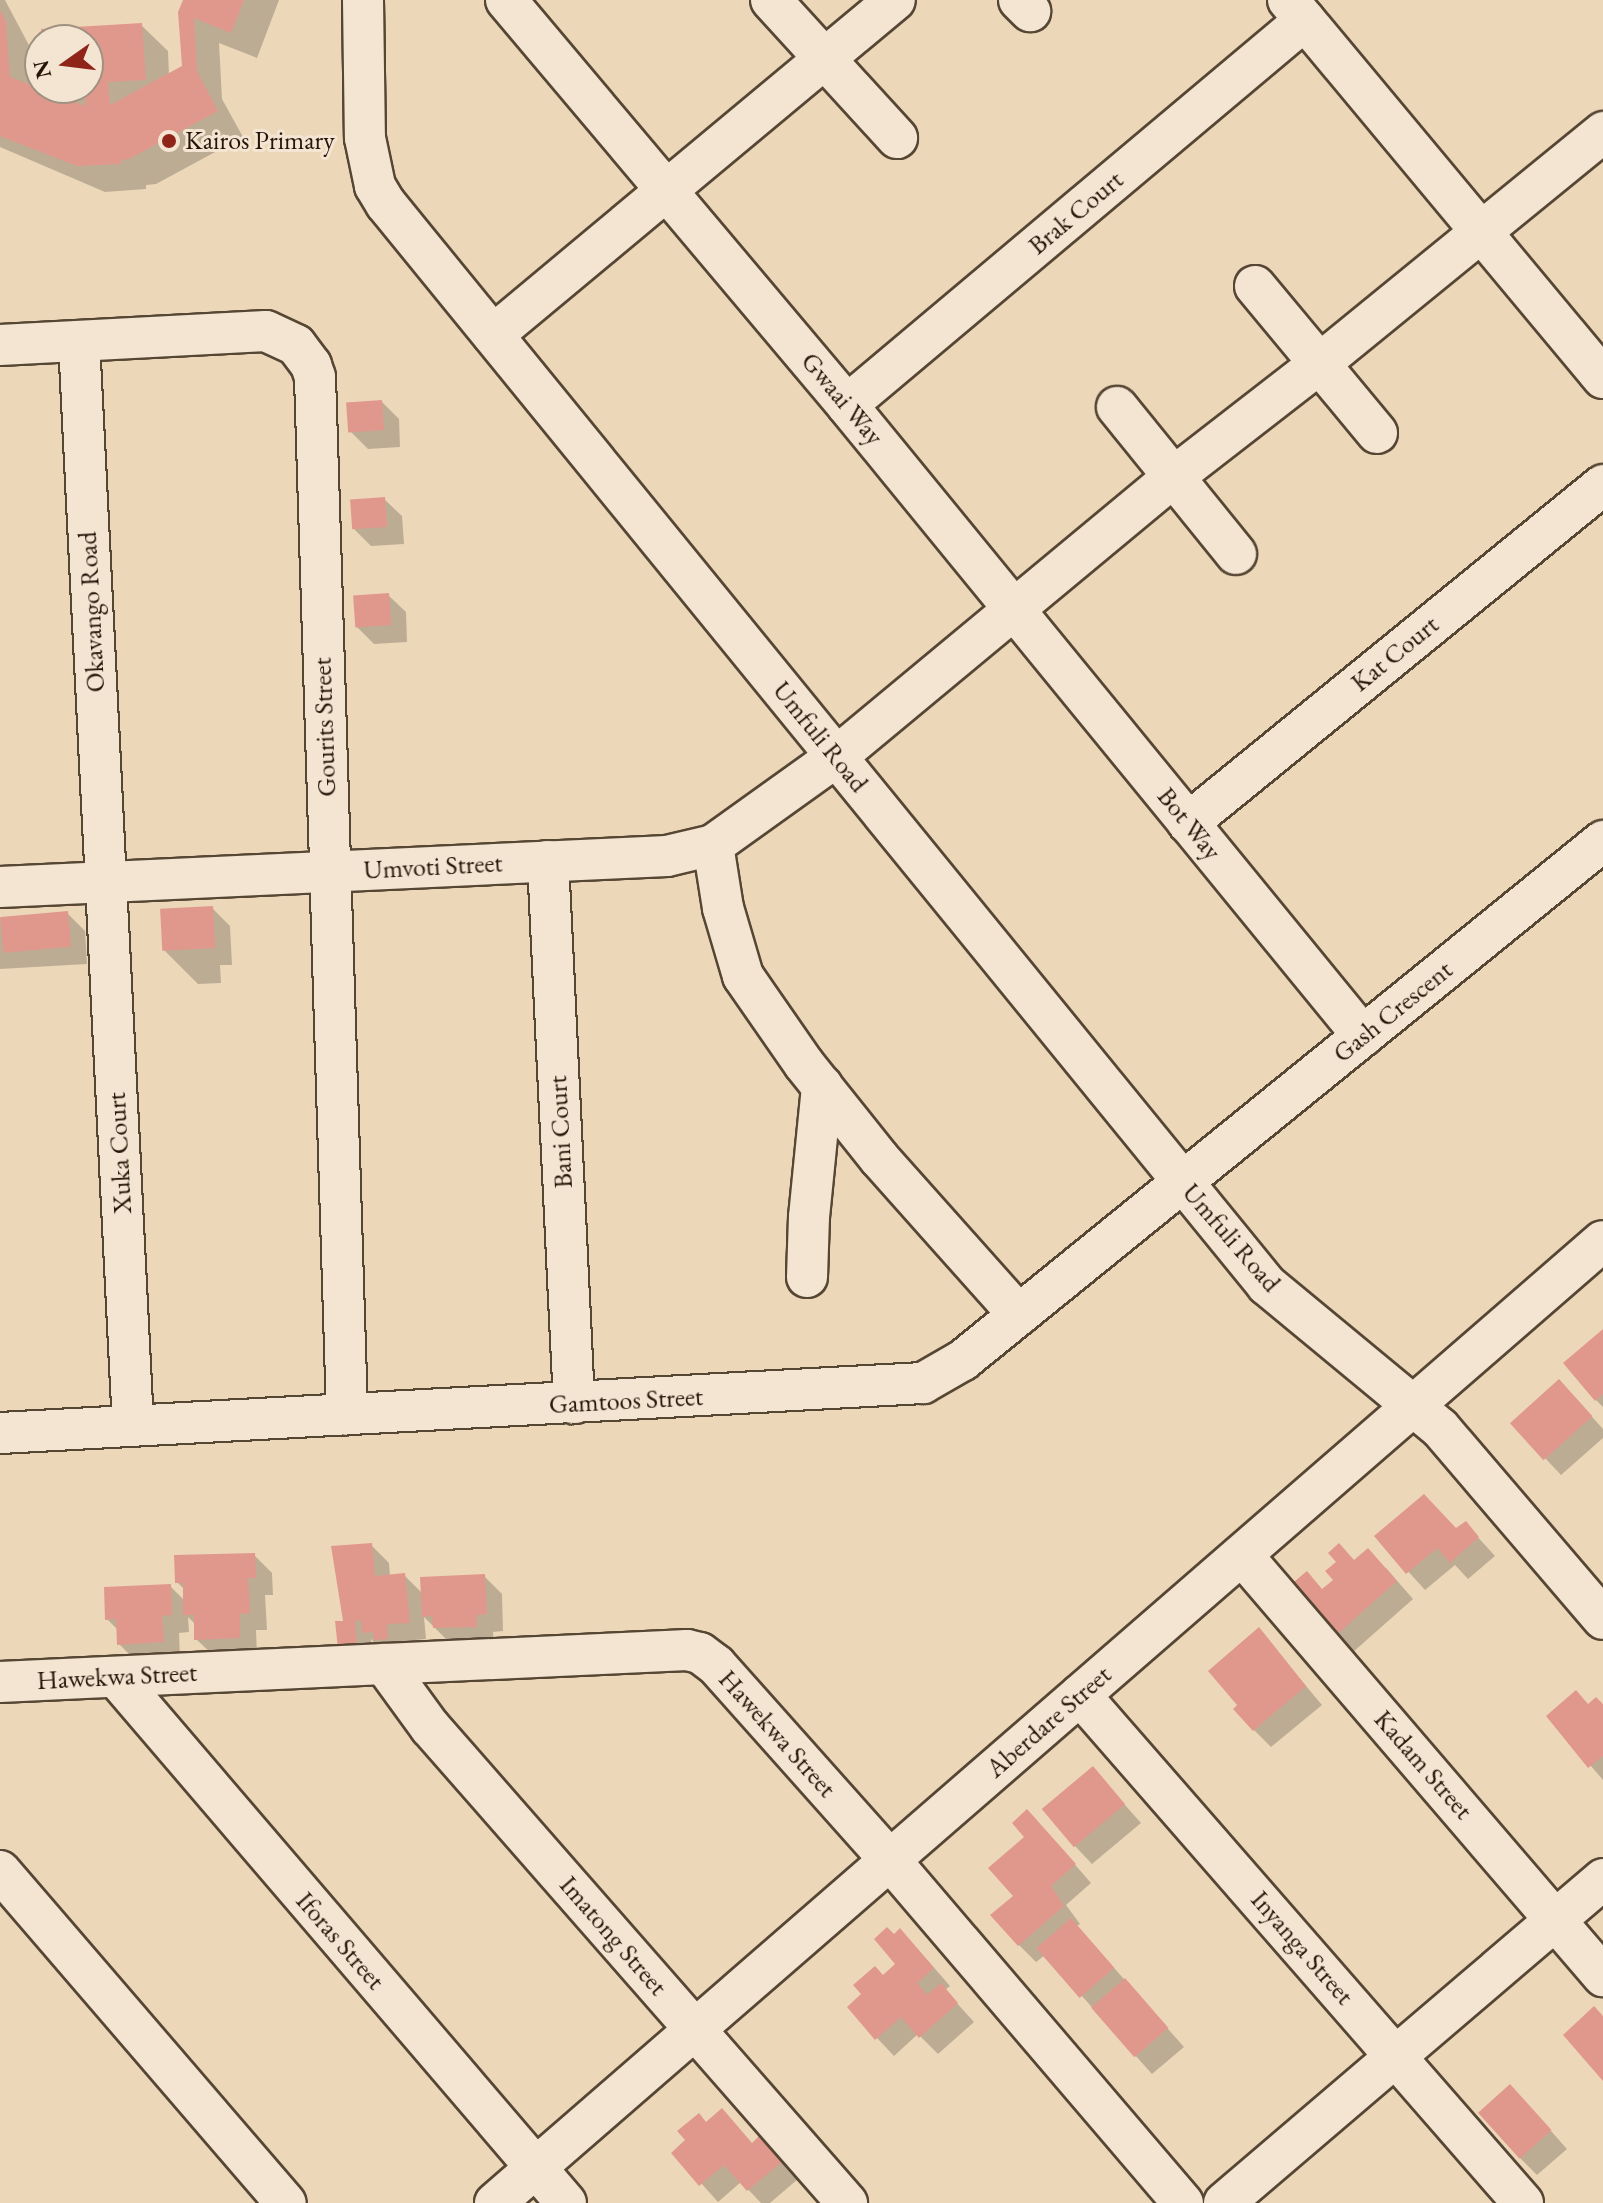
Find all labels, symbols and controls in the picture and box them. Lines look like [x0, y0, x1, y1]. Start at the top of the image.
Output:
north arrow [24, 24, 104, 104]
text: N [26, 57, 58, 82]
place label: Kairos Primary [185, 125, 335, 157]
marker: Kairos Primary [160, 132, 178, 150]
street label: Brak Court [1022, 165, 1130, 261]
street label: Gwaai Way [794, 346, 890, 452]
street label: Okavango Road [72, 531, 112, 693]
street label: Kat Court [1345, 609, 1445, 699]
street label: Gourits Street [307, 657, 343, 797]
street label: Umfuli Road [766, 675, 874, 799]
street label: Bot Way [1150, 781, 1228, 867]
street label: Umvoti Street [363, 848, 503, 886]
street label: Gash Crescent [1327, 955, 1459, 1069]
street label: Bani Court [542, 1075, 580, 1189]
street label: Xuka Court [101, 1091, 139, 1215]
street label: Umfuli Road [1175, 1177, 1287, 1299]
street label: Gamtoos Street [548, 1381, 704, 1421]
street label: Hawekwa Street [36, 1657, 198, 1697]
street label: Aberdare Street [980, 1659, 1118, 1785]
street label: Hawekwa Street [712, 1664, 842, 1804]
street label: Kadam Street [1367, 1704, 1479, 1826]
street label: Imatong Street [553, 1870, 673, 2002]
street label: Inyanga Street [1244, 1885, 1360, 2011]
street label: Iforas Street [289, 1886, 391, 1996]

